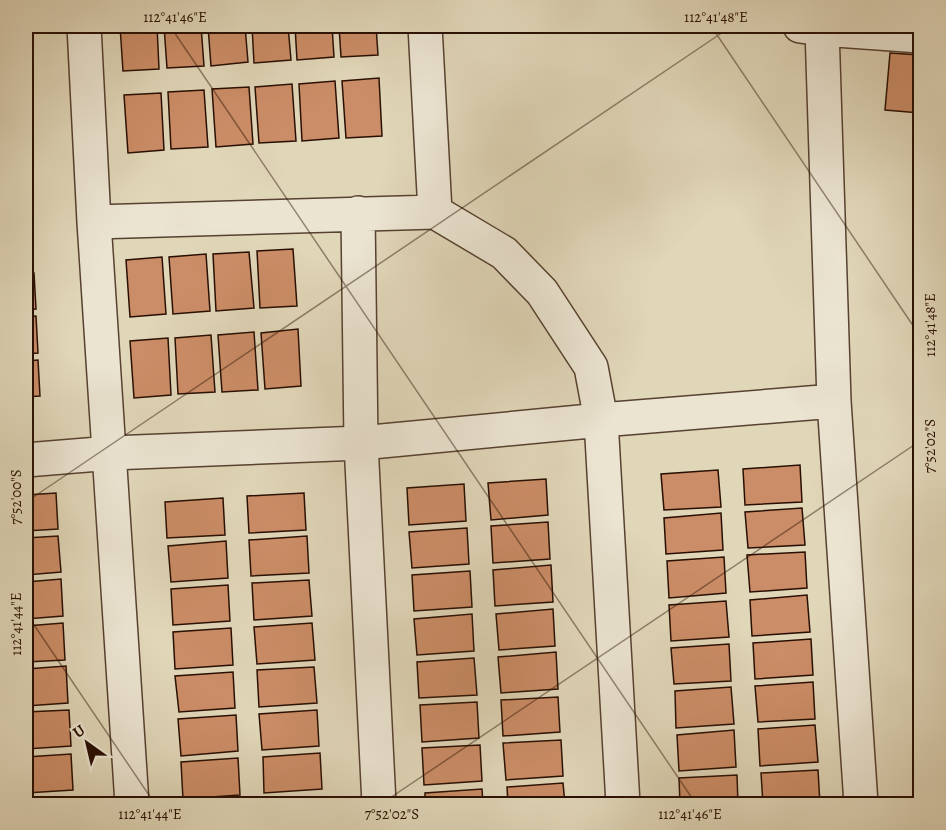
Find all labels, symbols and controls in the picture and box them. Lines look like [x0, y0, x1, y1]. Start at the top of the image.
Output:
text: 112°41'46"E [143, 7, 207, 27]
text: 112°41'48"E [684, 7, 748, 27]
text: 112°41'48"E [920, 293, 940, 357]
text: 7°52'02"S [920, 419, 940, 473]
text: 7°52'00"S [6, 469, 26, 525]
text: 112°41'44"E [6, 592, 26, 656]
north arrow [57, 713, 117, 773]
text: U [69, 719, 90, 743]
text: 112°41'44"E [118, 804, 182, 824]
text: 7°52'02"S [365, 804, 419, 824]
text: 112°41'46"E [658, 804, 722, 824]

